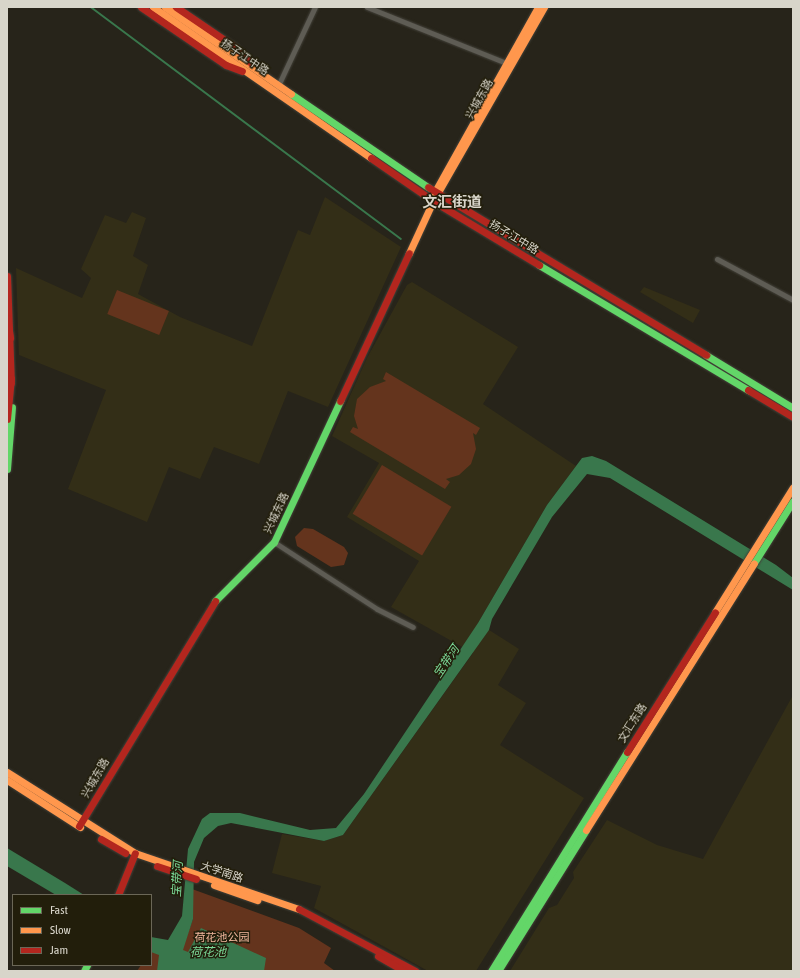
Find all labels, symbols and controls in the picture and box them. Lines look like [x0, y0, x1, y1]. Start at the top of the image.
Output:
street label: 扬子江中路 [219, 36, 271, 78]
street label: 兴城东路 [463, 77, 495, 121]
district label: 文汇街道 [422, 193, 482, 211]
street label: 扬子江中路 [487, 217, 541, 257]
street label: 兴城东路 [261, 490, 291, 536]
water label: 宝带河 [431, 643, 463, 681]
street label: 文汇东路 [615, 701, 649, 745]
street label: 兴城东路 [78, 756, 112, 800]
street label: 大学南路 [199, 859, 245, 885]
water label: 宝带河 [170, 861, 186, 897]
legend [12, 894, 152, 966]
text: Fast [50, 903, 68, 917]
text: Slow [50, 923, 71, 937]
park label: 荷花池公园 [195, 930, 249, 944]
text: Jam [50, 943, 68, 957]
water label: 荷花池 [190, 946, 226, 960]

